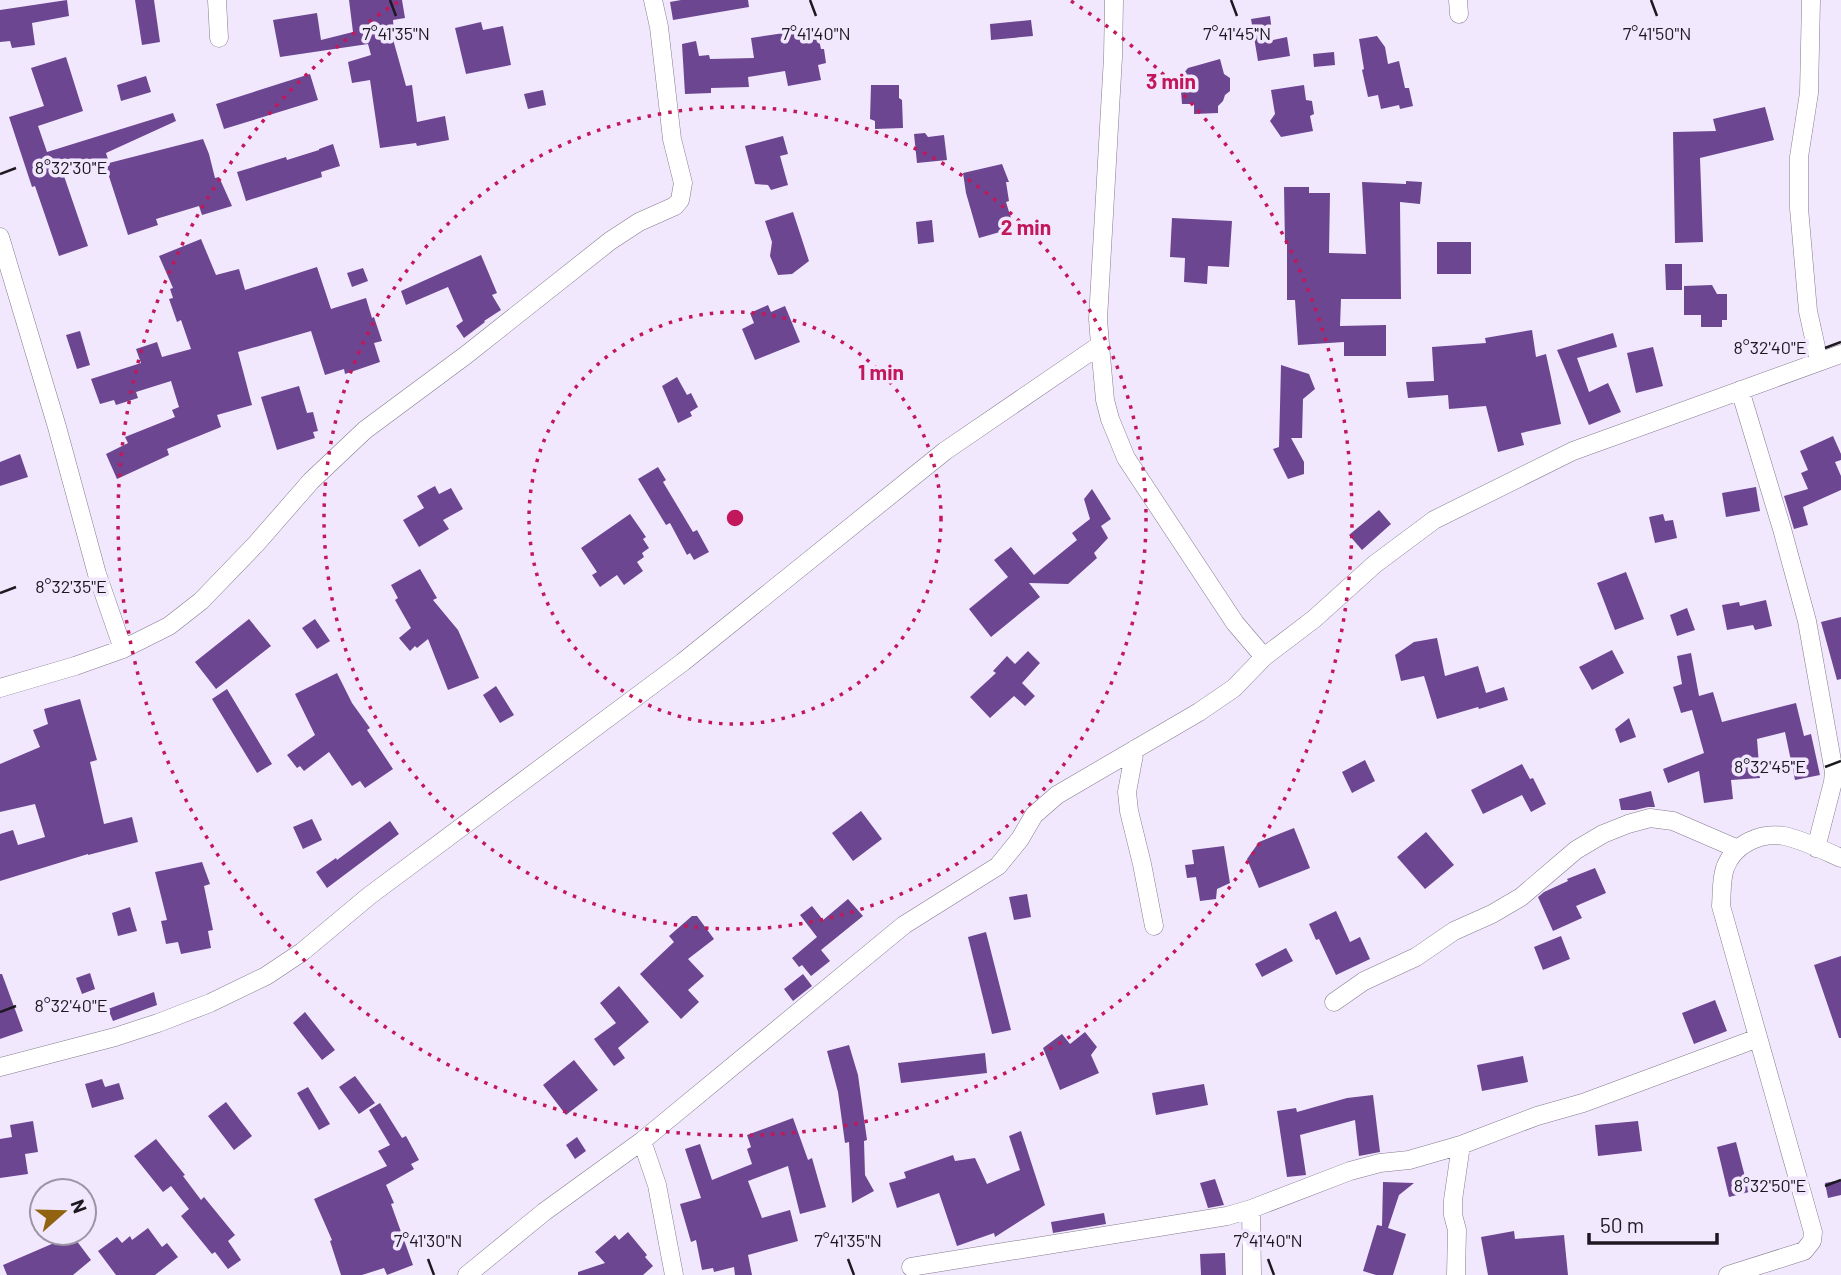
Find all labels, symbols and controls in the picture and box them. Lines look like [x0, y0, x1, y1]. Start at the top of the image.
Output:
text: 7°41'35"N [362, 22, 430, 44]
text: 7°41'40"N [781, 22, 851, 44]
text: 7°41'45"N [1203, 22, 1271, 44]
text: 7°41'50"N [1623, 22, 1691, 44]
text: 3 min [1146, 68, 1196, 93]
text: 8°32'30"E [35, 156, 107, 178]
text: 2 min [1001, 214, 1051, 239]
text: 8°32'40"E [1733, 336, 1807, 358]
text: 1 min [858, 359, 904, 384]
centre of rings [723, 506, 747, 530]
text: 8°32'35"E [35, 575, 107, 597]
text: 8°32'45"E [1734, 755, 1806, 777]
text: 8°32'40"E [34, 994, 108, 1016]
text: 8°32'50"E [1734, 1174, 1806, 1196]
north arrow [28, 1177, 98, 1247]
text: N [66, 1196, 92, 1216]
scale bar [1589, 1202, 1717, 1246]
text: 50 m [1600, 1212, 1644, 1237]
text: 7°41'30"N [394, 1229, 462, 1251]
text: 7°41'35"N [814, 1229, 882, 1251]
text: 7°41'40"N [1233, 1229, 1303, 1251]

